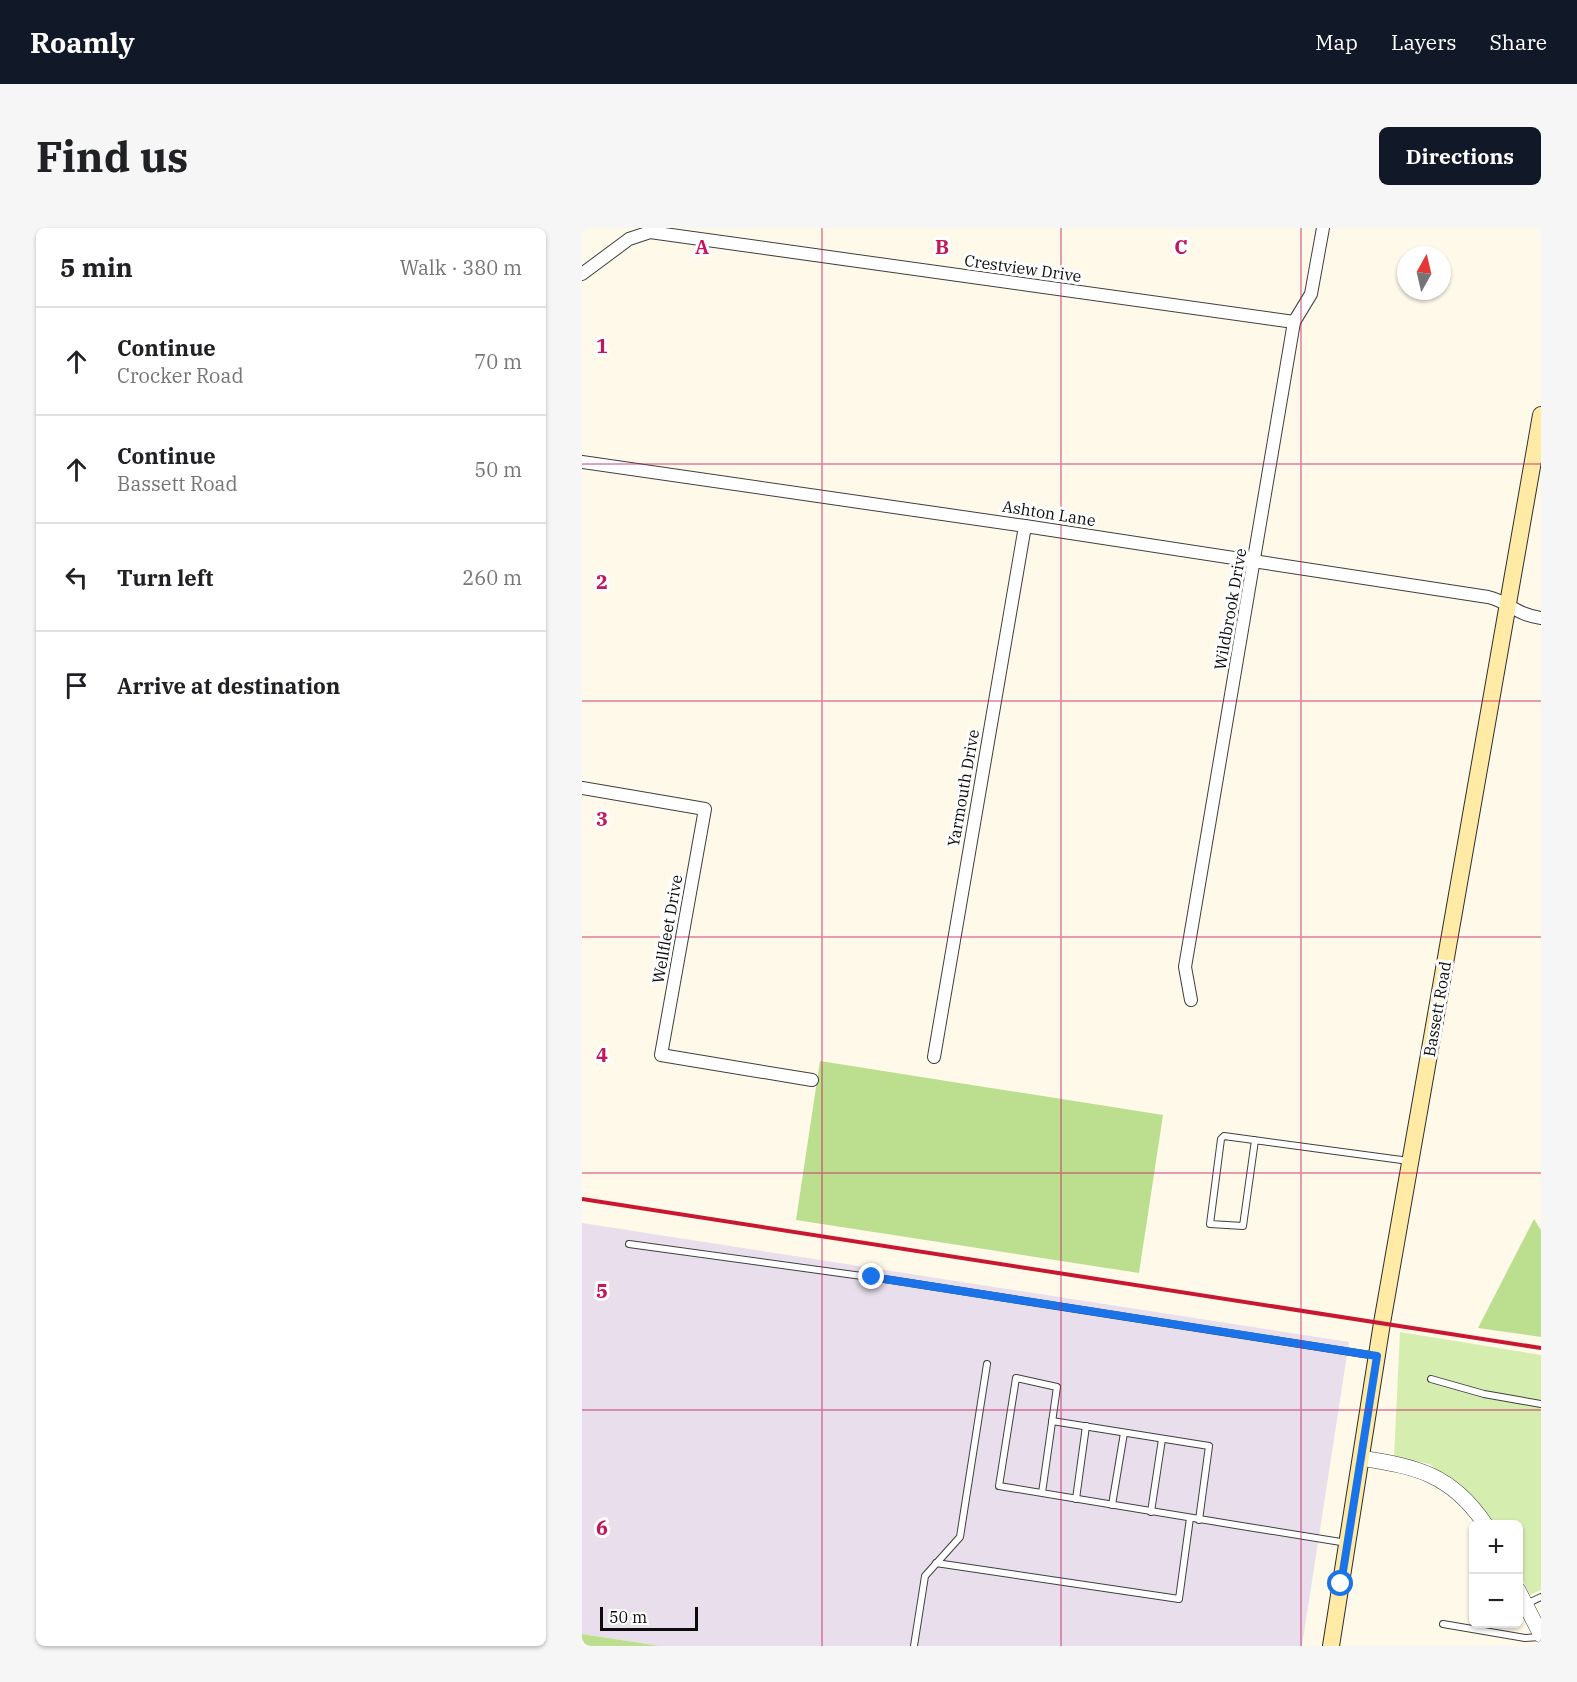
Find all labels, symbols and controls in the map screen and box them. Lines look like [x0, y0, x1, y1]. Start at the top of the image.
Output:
text: Roamly [30, 24, 135, 61]
text: Map [1315, 28, 1358, 56]
text: Layers [1391, 28, 1457, 56]
text: Share [1490, 28, 1547, 56]
button: Directions [1379, 127, 1541, 185]
text: Find us [36, 129, 188, 184]
text: A [695, 233, 709, 260]
text: B [935, 233, 949, 260]
text: C [1174, 233, 1188, 260]
north arrow [1397, 246, 1451, 300]
text: 5 min [60, 250, 133, 284]
street label: Crestview Drive [963, 250, 1083, 286]
text: Walk · 380 m [400, 254, 522, 281]
text: 1 [596, 332, 608, 359]
text: Continue [117, 333, 216, 362]
icon: ahead [60, 345, 93, 378]
text: 70 m [474, 348, 522, 375]
text: Crocker Road [117, 362, 244, 389]
text: Continue [117, 441, 216, 470]
icon: ahead [60, 453, 93, 486]
text: 50 m [474, 456, 522, 483]
text: Bassett Road [117, 470, 238, 497]
street label: Ashton Lane [1001, 496, 1097, 530]
street label: Wildbrook Drive [1209, 547, 1251, 671]
icon: left [60, 561, 93, 594]
text: Turn left [117, 563, 213, 592]
text: 260 m [462, 564, 522, 591]
text: 2 [596, 568, 608, 595]
icon: arrive [60, 669, 93, 702]
text: Arrive at destination [117, 671, 340, 700]
street label: Yarmouth Drive [943, 728, 983, 848]
text: 3 [596, 805, 608, 832]
street label: Wellfleet Drive [648, 873, 686, 985]
street label: Bassett Road [1419, 959, 1455, 1058]
text: 4 [596, 1041, 608, 1068]
route end [858, 1263, 884, 1289]
text: 5 [596, 1277, 608, 1304]
text: 6 [596, 1514, 608, 1541]
map controls [1469, 1520, 1523, 1628]
button: + [1469, 1520, 1523, 1574]
route start [1327, 1570, 1353, 1596]
button: − [1469, 1574, 1523, 1628]
scale bar [600, 1604, 698, 1632]
text: 50 m [609, 1607, 647, 1627]

